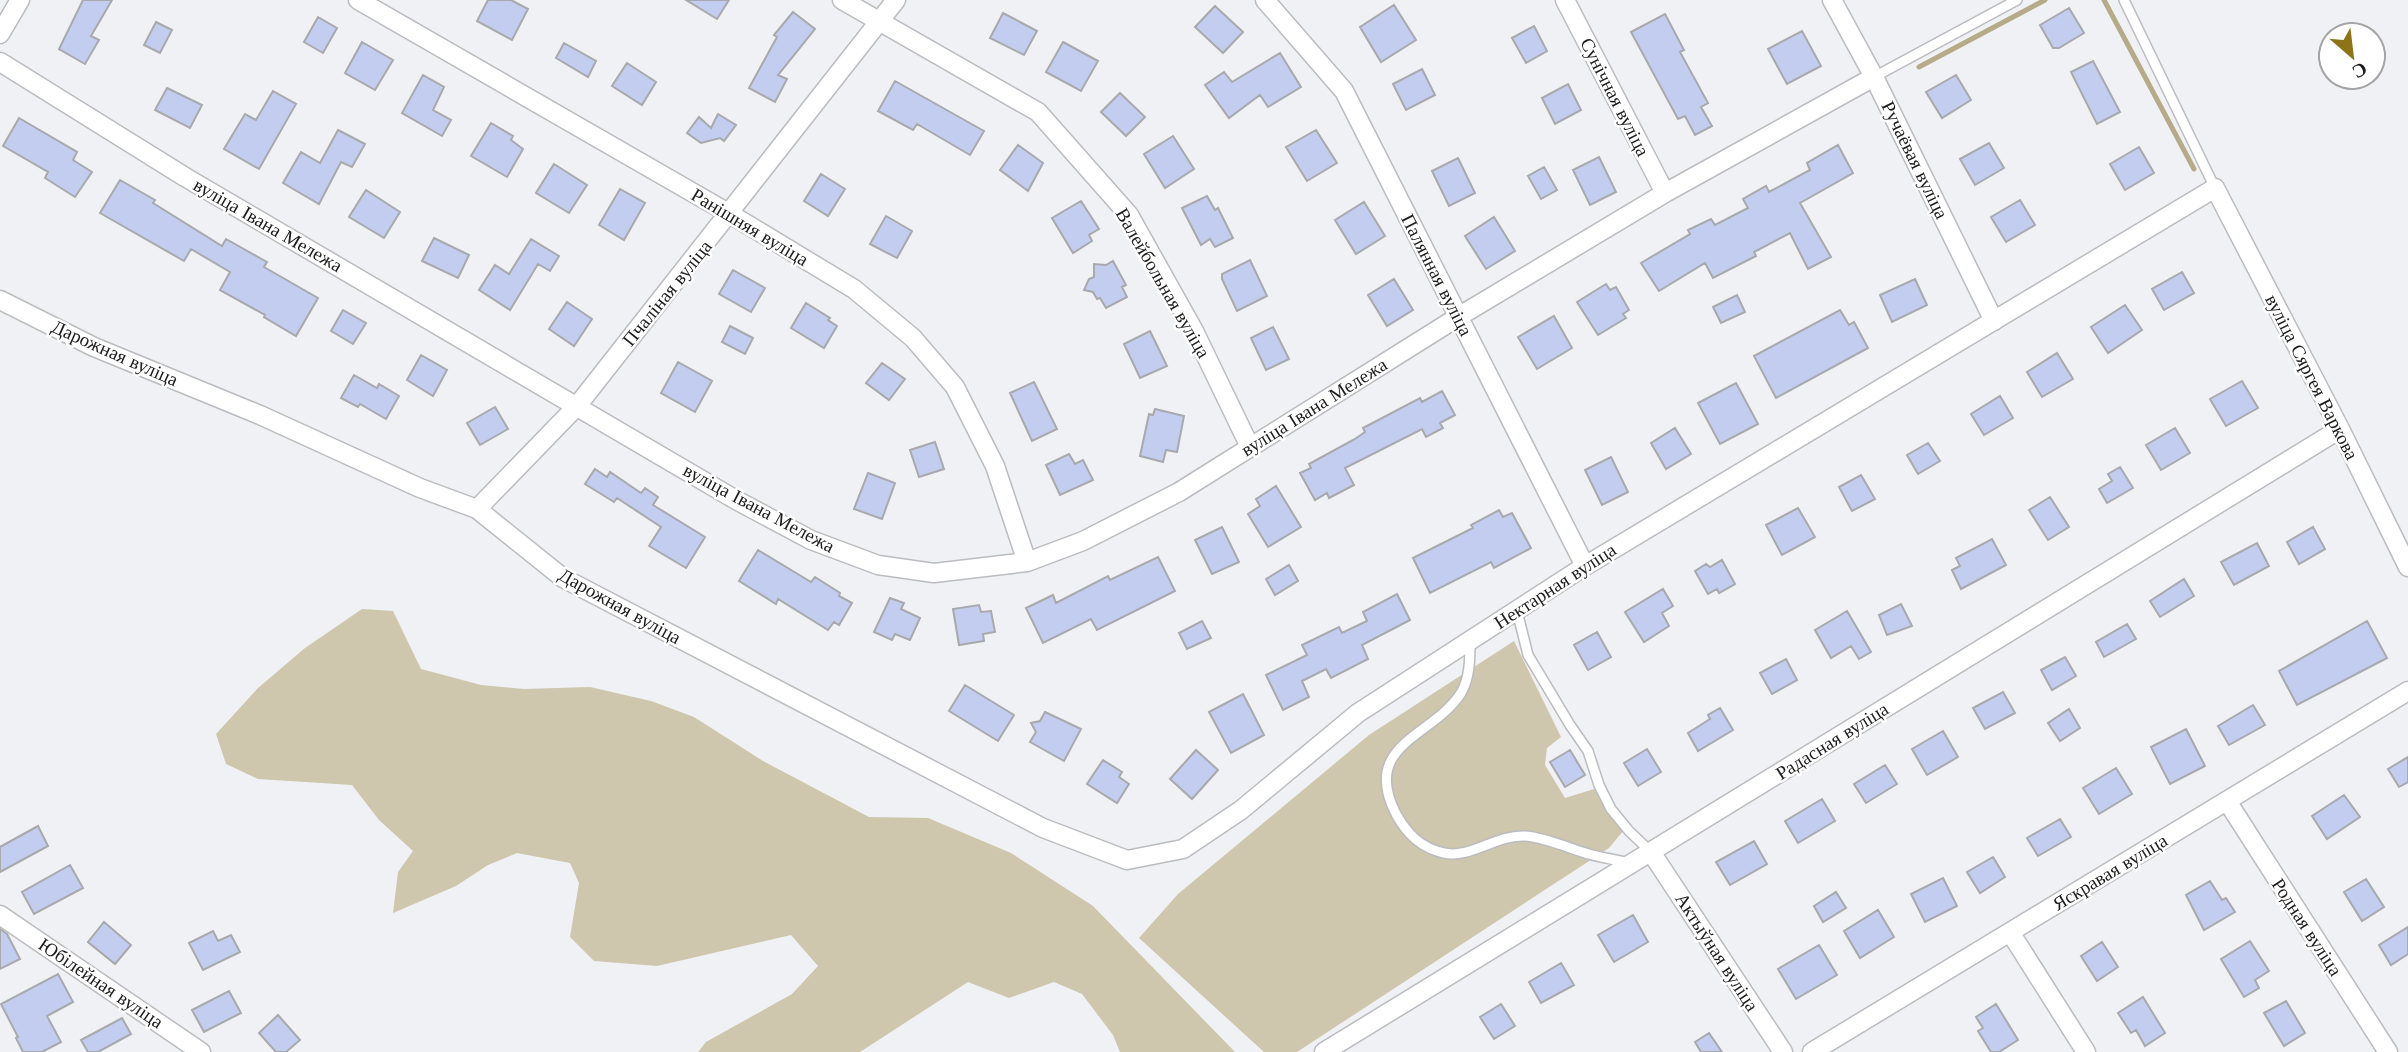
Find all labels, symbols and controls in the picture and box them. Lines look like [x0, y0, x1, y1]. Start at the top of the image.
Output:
north arrow [2317, 21, 2387, 91]
street label: Сунічная вуліца [1575, 34, 1655, 161]
text: С [2348, 57, 2371, 84]
street label: Ручаёвая вуліца [1877, 97, 1954, 223]
street label: вуліца Івана Мележа [190, 173, 347, 277]
street label: Ранішняя вуліца [687, 183, 813, 271]
street label: Валейбольная вуліца [1111, 204, 1216, 363]
street label: Палянная вуліца [1396, 210, 1478, 340]
street label: Пчаліная вуліца [617, 235, 717, 351]
street label: вуліца Сяргея Варкова [2260, 291, 2364, 464]
street label: Дарожная вуліца [48, 315, 182, 391]
street label: вуліца Івана Мележа [1237, 352, 1392, 461]
street label: вуліца Івана Мележа [679, 458, 839, 558]
street label: Нектарная вуліца [1490, 538, 1621, 634]
street label: Дарожная вуліца [555, 563, 686, 649]
street label: Радасная вуліца [1771, 697, 1893, 785]
street label: Яскравая вуліца [2048, 828, 2172, 915]
street label: Родная вуліца [2267, 874, 2347, 981]
street label: Актыўная вуліца [1670, 889, 1764, 1016]
street label: Юбілейная вуліца [34, 933, 168, 1034]

